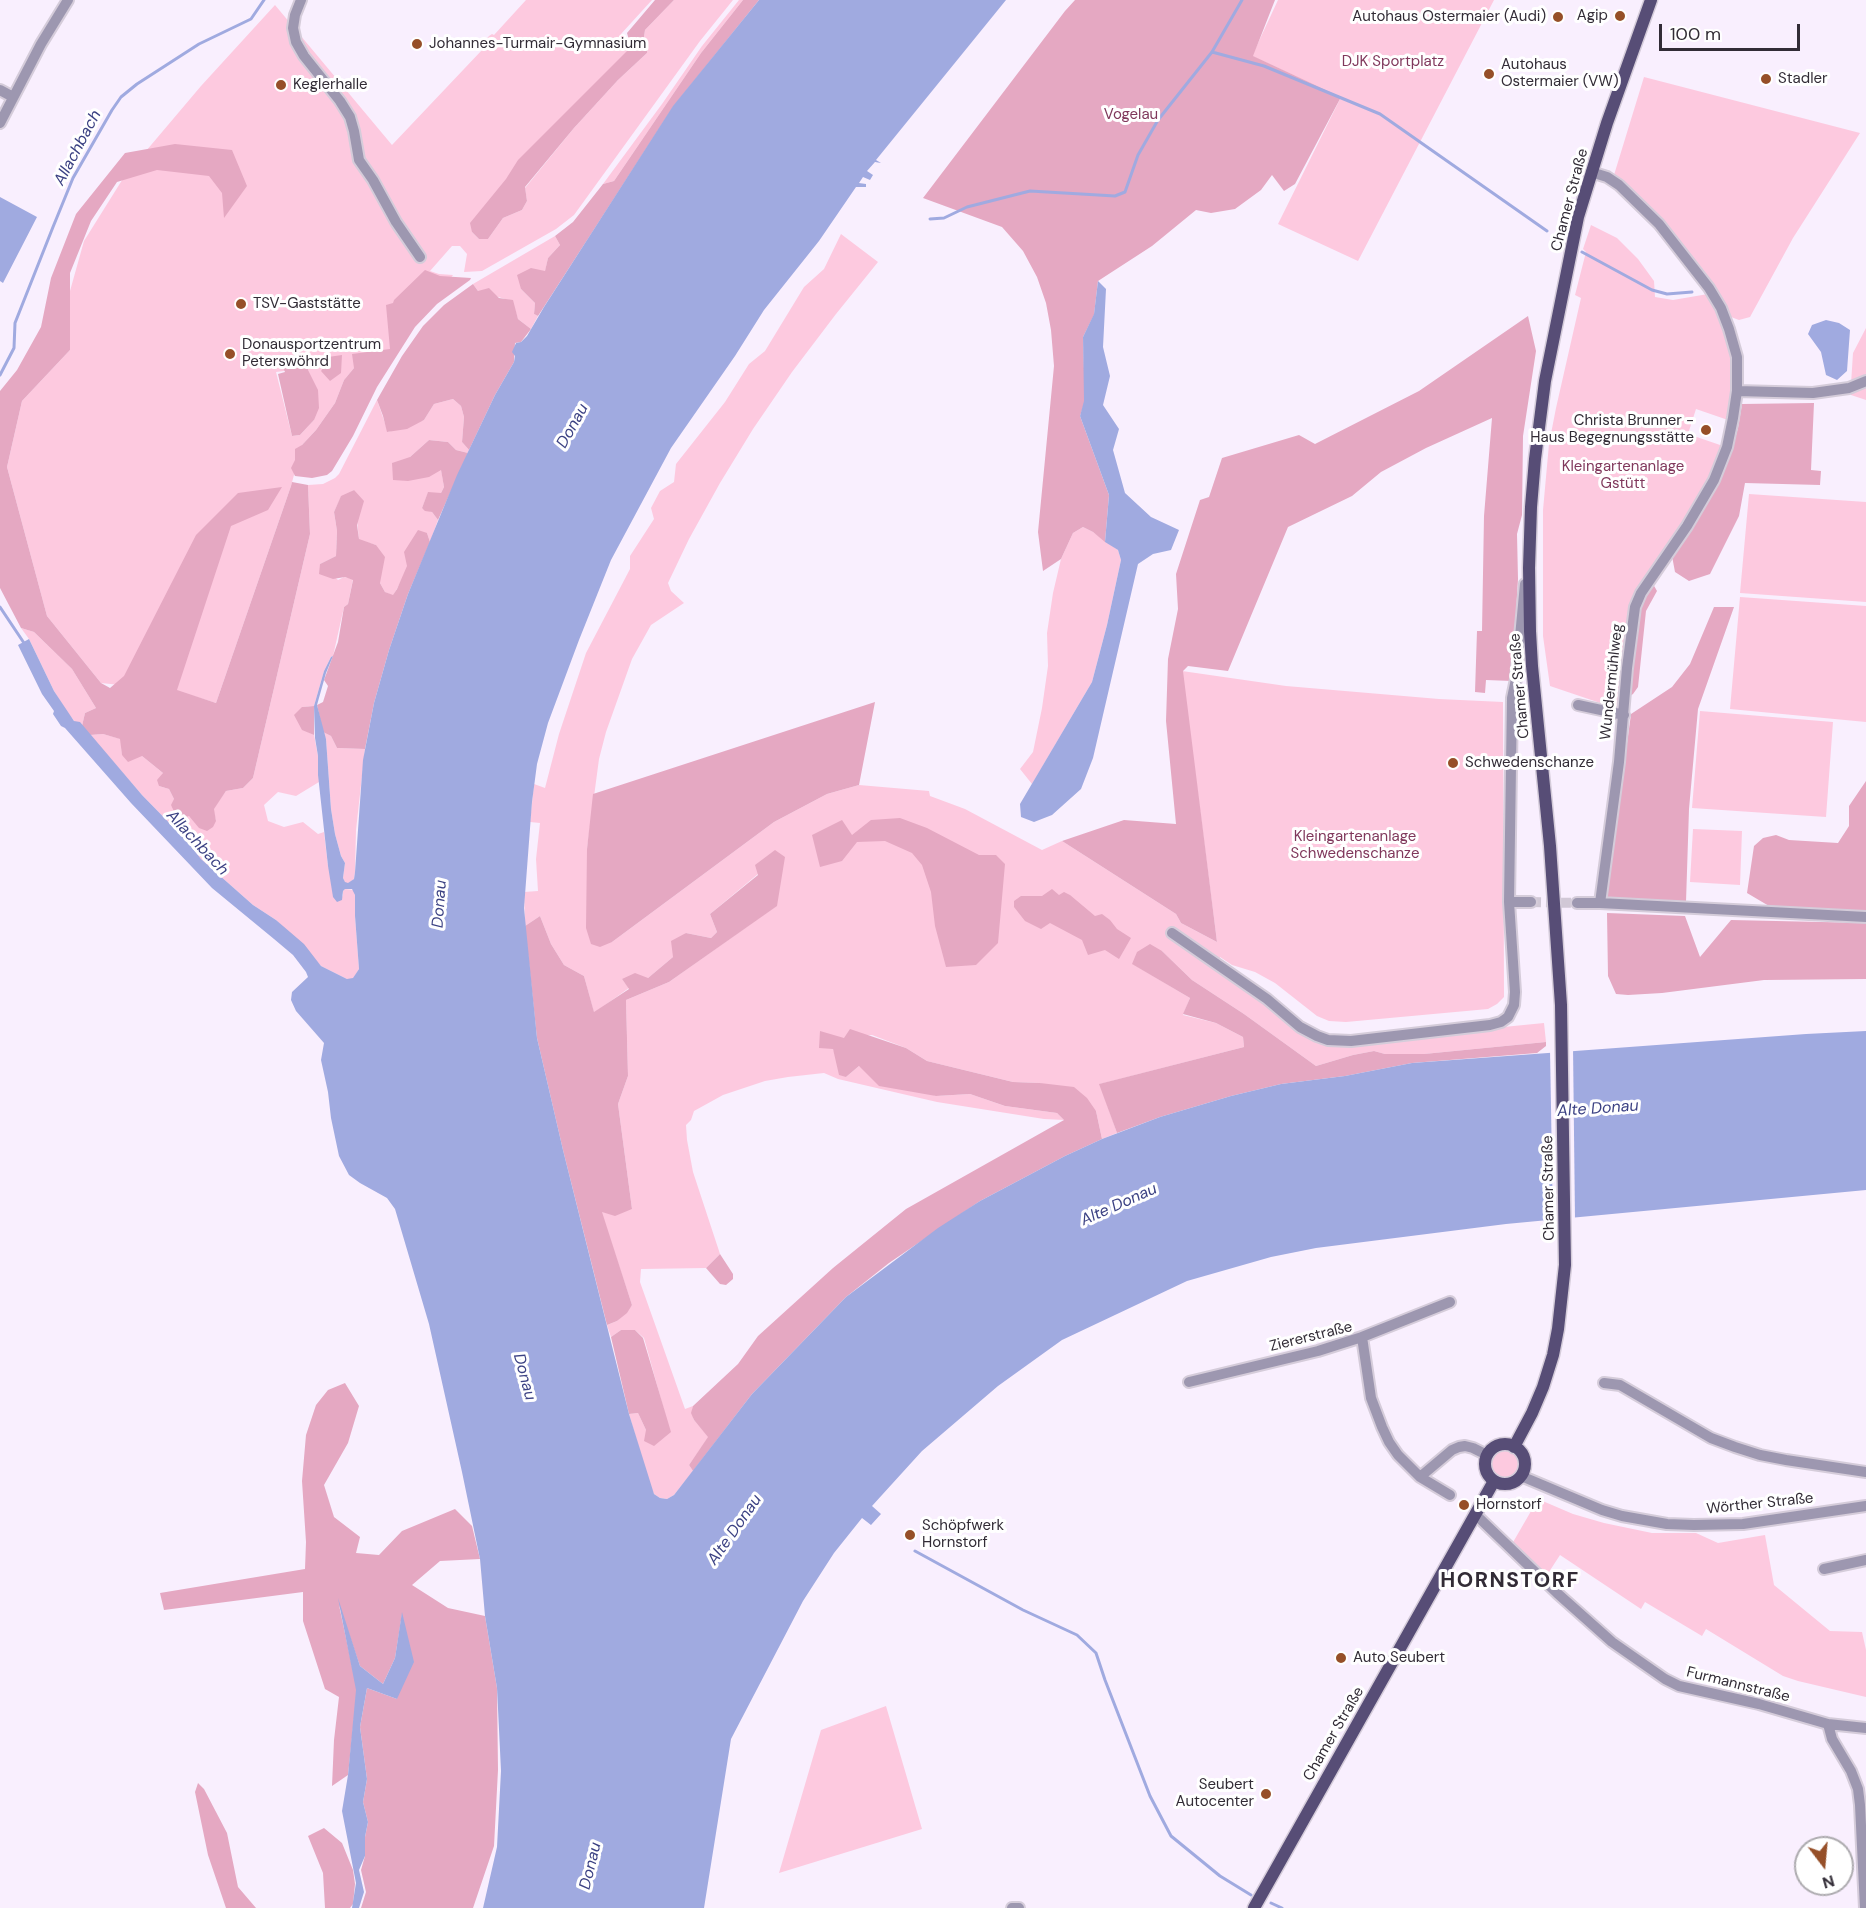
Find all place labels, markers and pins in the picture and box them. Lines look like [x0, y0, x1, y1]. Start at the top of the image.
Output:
place label: Agip [1577, 7, 1608, 25]
place label: Autohaus Ostermaier (Audi) [1352, 8, 1546, 26]
marker: Agip [1613, 9, 1627, 23]
marker: Autohaus Ostermaier (Audi) [1551, 10, 1565, 24]
place label: Johannes-Turmair-Gymnasium [429, 35, 646, 53]
marker: Johannes-Turmair-Gymnasium [410, 37, 424, 51]
place label: Autohaus Ostermaier (VW) [1501, 56, 1618, 91]
marker: Autohaus Ostermaier (VW) [1482, 67, 1496, 81]
place label: Stadler [1778, 70, 1828, 88]
marker: Stadler [1759, 72, 1773, 86]
place label: Keglerhalle [293, 76, 368, 94]
marker: Keglerhalle [274, 78, 288, 92]
place label: TSV-Gaststätte [253, 295, 361, 313]
marker: TSV-Gaststätte [234, 297, 248, 311]
place label: Donausportzentrum Peterswöhrd [242, 336, 381, 371]
marker: Donausportzentrum Peterswöhrd [223, 347, 237, 361]
place label: Christa Brunner - Haus Begegnungsstätte [1530, 412, 1694, 447]
marker: Christa Brunner - Haus Begegnungsstätte [1699, 423, 1713, 437]
place label: Schwedenschanze [1465, 754, 1594, 772]
marker: Schwedenschanze [1446, 756, 1460, 770]
place label: Hornstorf [1476, 1496, 1542, 1514]
marker: Hornstorf [1457, 1498, 1471, 1512]
place label: Schöpfwerk Hornstorf [922, 1517, 1004, 1552]
marker: Schöpfwerk Hornstorf [903, 1528, 917, 1542]
place label: Auto Seubert [1353, 1649, 1445, 1667]
marker: Auto Seubert [1334, 1651, 1348, 1665]
place label: Seubert Autocenter [1176, 1776, 1254, 1811]
marker: Seubert Autocenter [1259, 1787, 1273, 1801]

